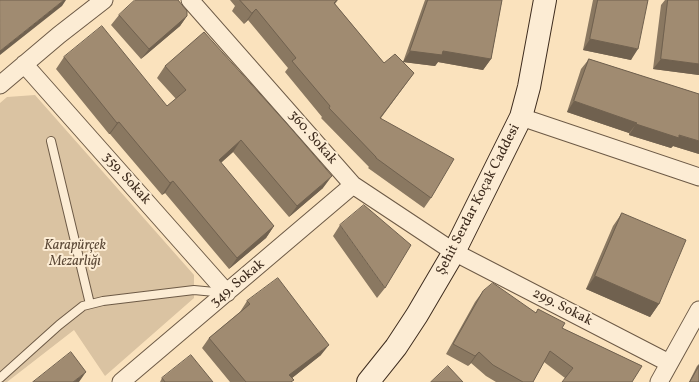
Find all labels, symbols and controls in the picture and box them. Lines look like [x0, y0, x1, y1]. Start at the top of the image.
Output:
street label: 360. Sokak [284, 108, 340, 168]
street label: Şehit Serdar Koçak Caddesi [434, 122, 524, 278]
street label: 359. Sokak [98, 149, 154, 209]
park label: Karapürçek Mezarlığı [44, 238, 106, 270]
street label: 349. Sokak [207, 256, 269, 312]
street label: 299. Sokak [529, 286, 595, 330]

